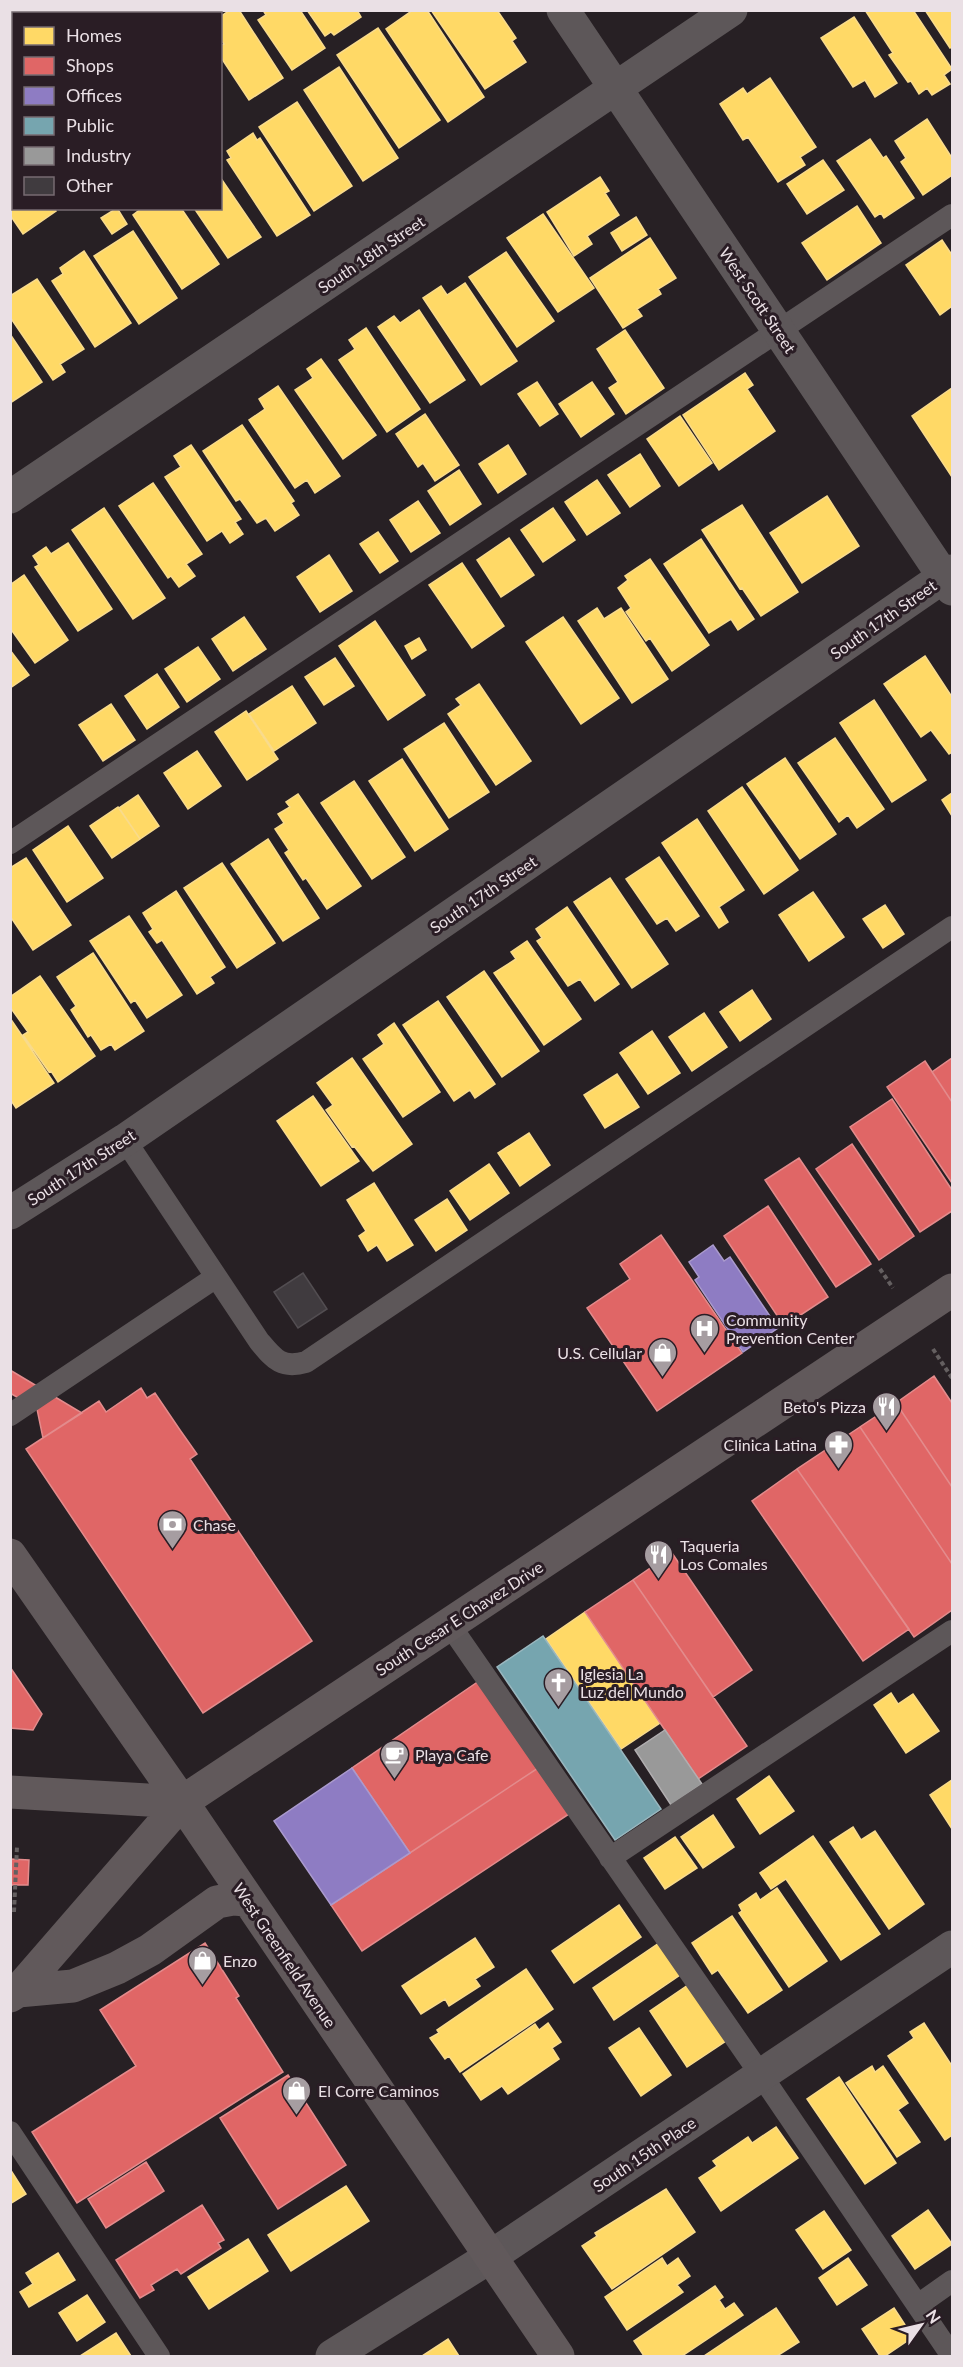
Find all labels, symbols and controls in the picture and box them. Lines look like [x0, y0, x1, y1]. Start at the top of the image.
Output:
legend [12, 12, 222, 210]
text: Homes [66, 24, 122, 46]
text: Shops [66, 54, 114, 76]
text: Offices [66, 84, 122, 106]
text: Public [66, 114, 114, 136]
text: Industry [66, 144, 132, 166]
text: Other [66, 174, 113, 196]
street label: South 18th Street [314, 211, 428, 297]
street label: West Scott Street [716, 244, 800, 357]
street label: South 17th Street [826, 575, 940, 663]
street label: South 17th Street [426, 851, 540, 937]
street label: South 17th Street [23, 1125, 139, 1209]
place label: Community Prevention Center [726, 1310, 854, 1347]
hospital icon: Community Prevention Center [689, 1312, 721, 1354]
shop icon: U.S. Cellular [647, 1336, 679, 1378]
place label: U.S. Cellular [557, 1343, 642, 1362]
restaurant icon: Beto's Pizza [871, 1390, 903, 1432]
place label: Beto's Pizza [783, 1397, 866, 1416]
pharmacy icon: Clinica Latina [822, 1428, 854, 1470]
place label: Clinica Latina [723, 1435, 817, 1454]
bank icon: Chase [156, 1508, 188, 1550]
place label: Chase [193, 1515, 236, 1534]
place label: Taqueria Los Comales [680, 1536, 768, 1573]
restaurant icon: Taqueria Los Comales [643, 1538, 675, 1580]
street label: South Cesar E Chavez Drive [372, 1557, 546, 1679]
place label: Iglesia La Luz del Mundo [580, 1664, 684, 1701]
church icon: Iglesia La Luz del Mundo [543, 1666, 575, 1708]
cafe icon: Playa Cafe [378, 1738, 410, 1780]
place label: Playa Cafe [415, 1745, 489, 1764]
street label: West Greenfield Avenue [229, 1879, 341, 2031]
shop icon: Enzo [186, 1944, 218, 1986]
place label: Enzo [223, 1951, 257, 1970]
shop icon: El Corre Caminos [281, 2074, 313, 2116]
place label: El Corre Caminos [318, 2081, 439, 2100]
street label: South 15th Place [589, 2113, 699, 2195]
north arrow [891, 2295, 951, 2355]
text: N [923, 2306, 945, 2327]

